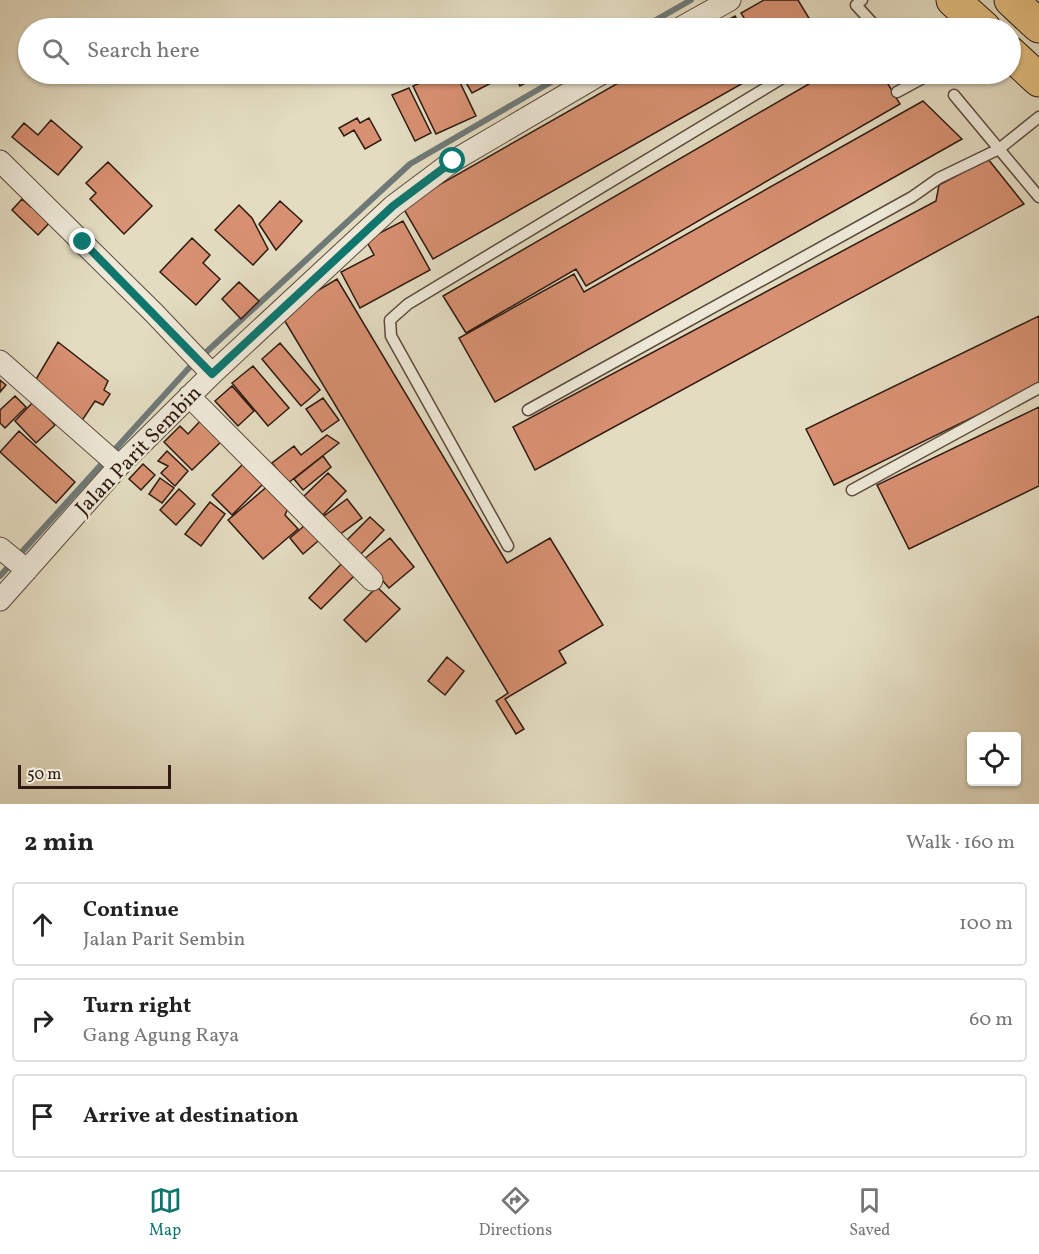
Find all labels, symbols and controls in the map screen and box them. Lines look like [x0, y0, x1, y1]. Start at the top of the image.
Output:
search box [18, 18, 1021, 84]
icon: search [39, 35, 72, 68]
text: Search here [87, 36, 200, 67]
route start [439, 147, 465, 173]
route end [69, 228, 95, 254]
street label: Jalan Parit Sembin [69, 380, 209, 523]
map controls [967, 732, 1021, 786]
button: locate [967, 732, 1021, 786]
scale bar [18, 762, 171, 790]
text: 50 m [27, 764, 61, 786]
text: 2 min [24, 825, 94, 861]
text: Walk · 160 m [906, 829, 1015, 857]
text: Continue [83, 895, 179, 926]
icon: ahead [26, 908, 59, 941]
text: 100 m [959, 910, 1013, 938]
text: Jalan Parit Sembin [83, 926, 246, 954]
text: Turn right [83, 991, 191, 1022]
icon: right [26, 1004, 59, 1037]
text: 60 m [969, 1006, 1013, 1034]
text: Gang Agung Raya [83, 1022, 239, 1050]
icon: arrive [26, 1100, 59, 1133]
text: Arrive at destination [83, 1101, 299, 1132]
tab: Map [149, 1184, 182, 1242]
tab: Directions [479, 1184, 552, 1242]
tab: Saved [849, 1184, 890, 1242]

